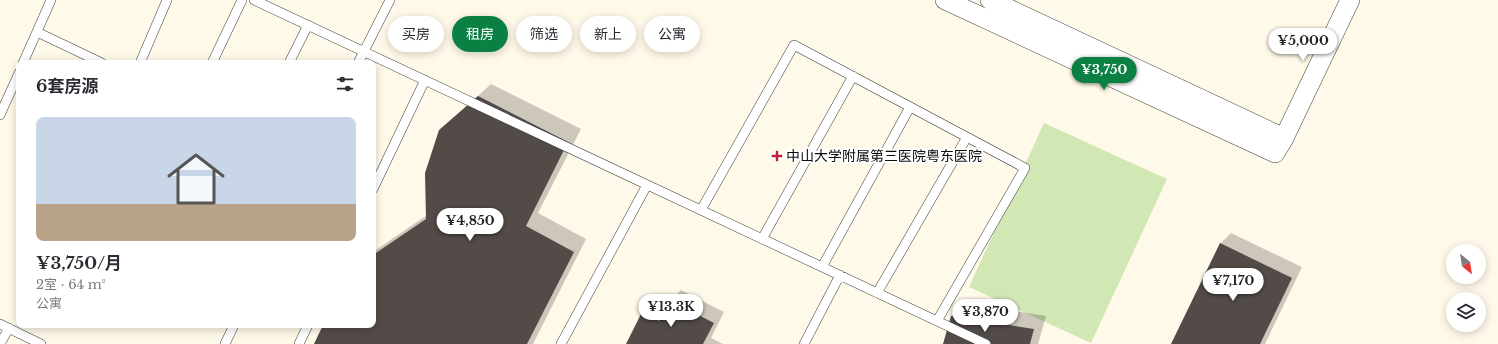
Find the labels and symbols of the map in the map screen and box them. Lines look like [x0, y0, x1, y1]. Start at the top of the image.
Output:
pin: ¥5,000 [1270, 28, 1336, 62]
pin: ¥3,750 [1071, 57, 1137, 91]
place label: 中山大学附属第三医院粤东医院 [786, 147, 982, 165]
marker: 中山大学附属第三医院粤东医院 [771, 150, 783, 162]
pin: ¥4,850 [437, 208, 503, 242]
north arrow [1446, 244, 1486, 284]
pin: ¥7,170 [1200, 268, 1266, 302]
pin: ¥13.3K [638, 294, 704, 328]
pin: ¥3,870 [952, 299, 1018, 333]

